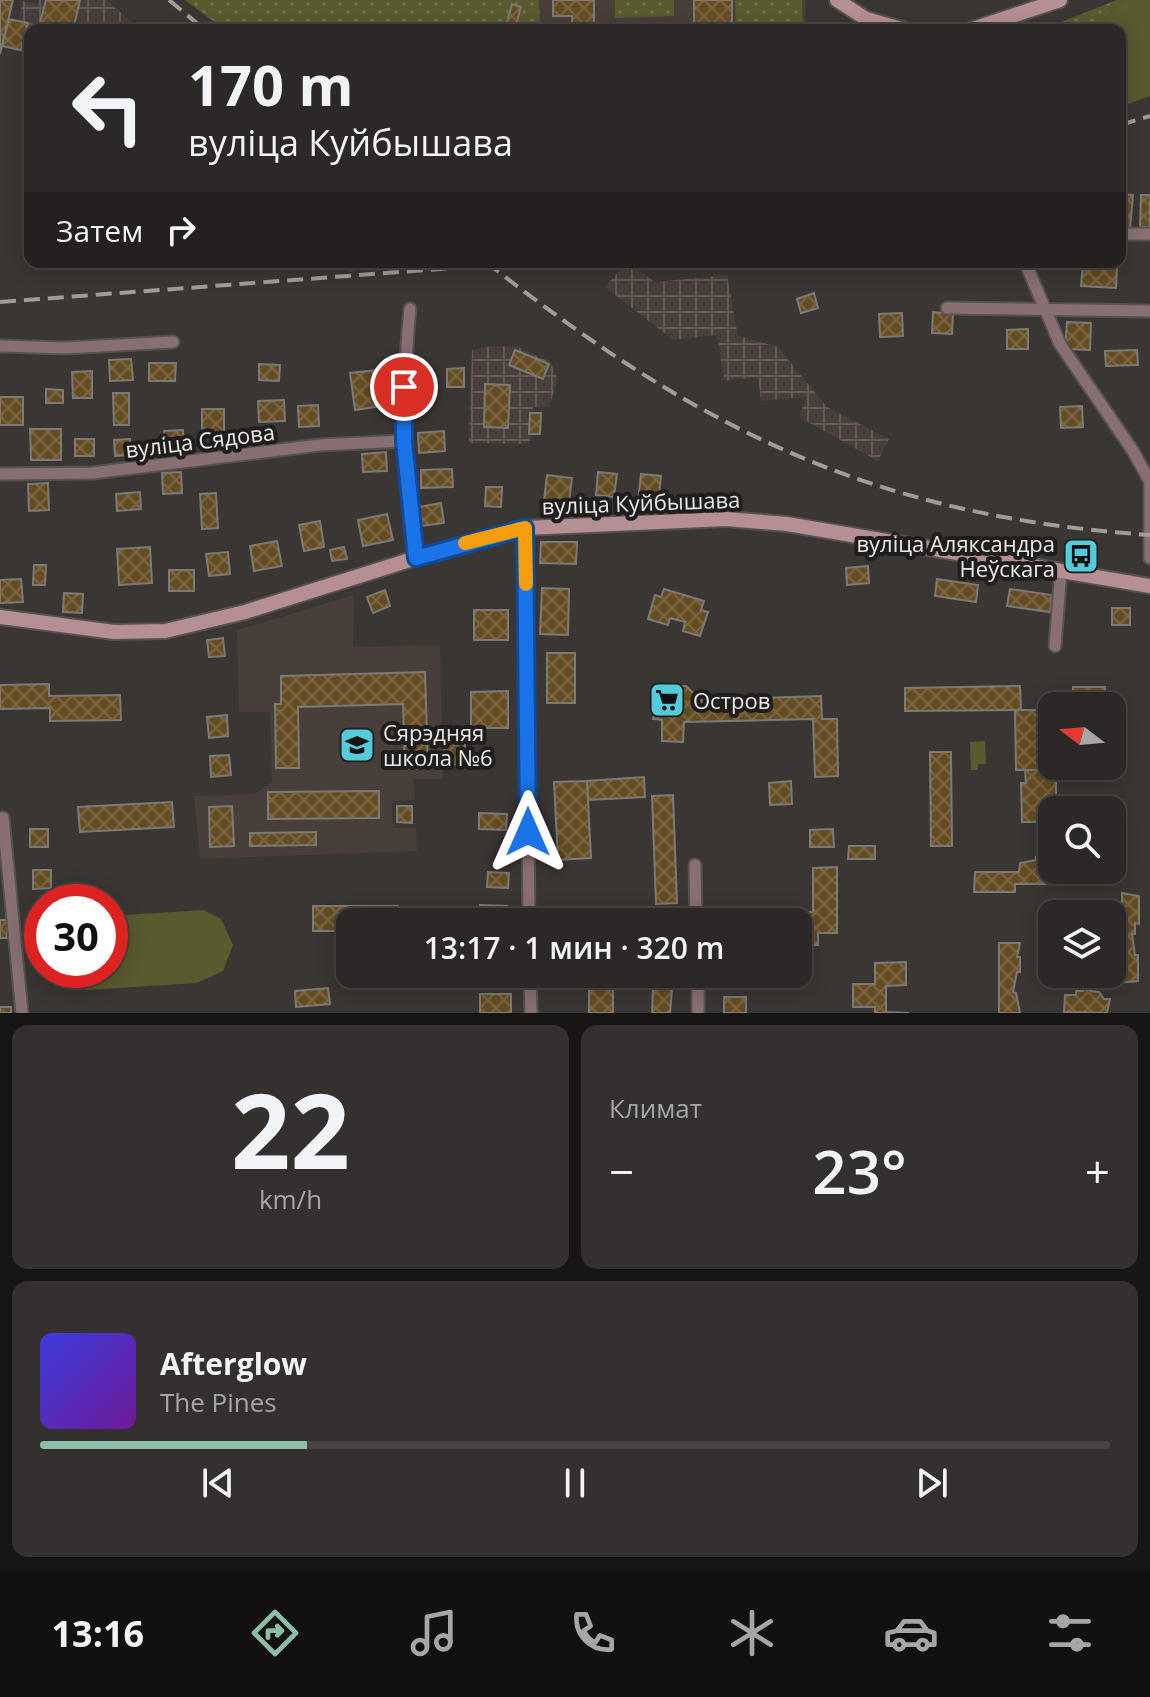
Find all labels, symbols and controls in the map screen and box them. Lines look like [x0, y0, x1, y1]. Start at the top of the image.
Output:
text: 170 m [188, 46, 354, 122]
icon: left [56, 56, 160, 160]
text: вуліца Куйбышава [188, 118, 513, 167]
icon: right [159, 208, 203, 252]
text: Затем [56, 210, 143, 251]
pin [370, 353, 438, 421]
icon: arrive [382, 365, 426, 409]
street label: вуліца Сядова [124, 416, 276, 464]
street label: вуліца Куйбышава [541, 484, 741, 520]
place label: вуліца Аляксандра Неўскага [856, 528, 1055, 583]
bus stop icon: вуліца Аляксандра Неўскага [1062, 537, 1100, 575]
supermarket icon: Остров [648, 681, 686, 719]
place label: Остров [693, 685, 770, 715]
north arrow [1038, 692, 1126, 780]
map controls [1038, 692, 1126, 988]
place label: Сярэдняя школа №6 [383, 717, 493, 772]
school or university icon: Сярэдняя школа №6 [338, 726, 376, 764]
position arrow [486, 790, 570, 874]
button: search [1038, 796, 1126, 884]
speed limit sign: 30 [24, 884, 128, 988]
button: layers [1038, 900, 1126, 988]
text: 13:17 · 1 мин · 320 m [424, 927, 724, 968]
text: 22 [231, 1058, 350, 1199]
text: Климат [609, 1090, 702, 1126]
text: 23° [812, 1130, 907, 1212]
text: − [609, 1141, 634, 1201]
text: + [1085, 1141, 1110, 1201]
text: km/h [259, 1181, 322, 1217]
text: Afterglow [160, 1343, 307, 1384]
text: The Pines [160, 1384, 277, 1420]
icon: previous [196, 1461, 240, 1505]
icon: pause [553, 1461, 597, 1505]
icon: next [910, 1461, 954, 1505]
icon: directions [247, 1605, 303, 1661]
icon: music [406, 1605, 462, 1661]
icon: phone [565, 1605, 621, 1661]
icon: climate [724, 1605, 780, 1661]
icon: car [883, 1605, 939, 1661]
icon: filters [1042, 1605, 1098, 1661]
text: 13:16 [52, 1609, 144, 1658]

